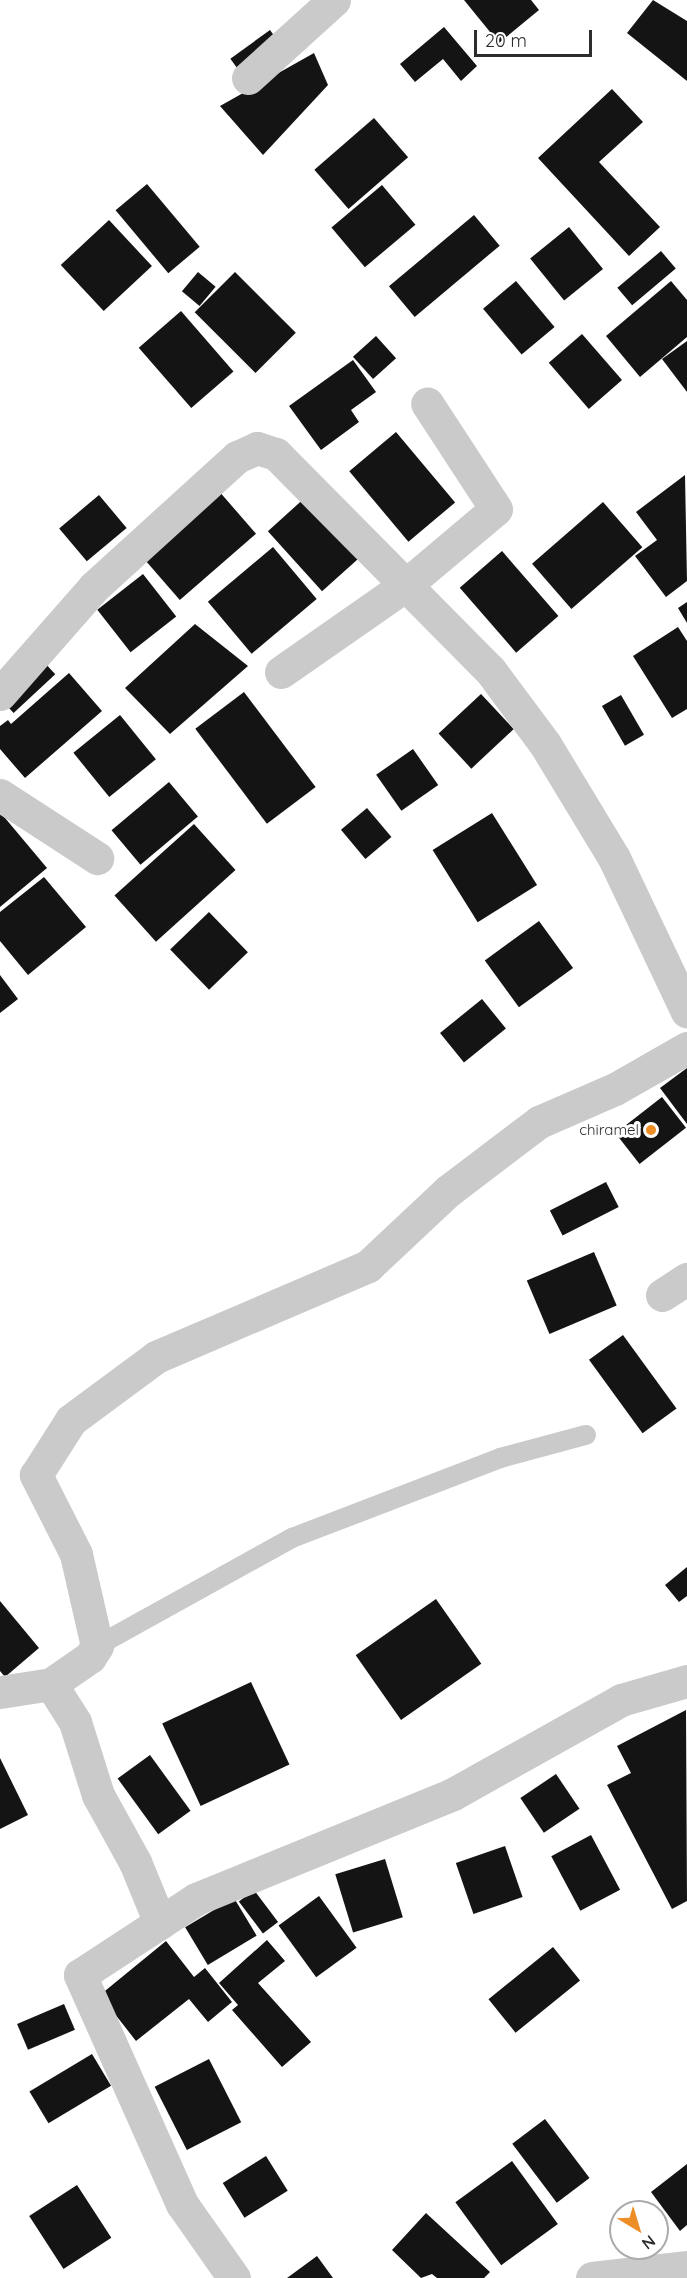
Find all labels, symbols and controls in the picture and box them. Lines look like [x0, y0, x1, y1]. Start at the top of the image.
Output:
scale bar [477, 18, 596, 56]
text: 20 m [485, 29, 527, 52]
place label: chiramel [579, 1121, 639, 1139]
marker: chiramel [644, 1123, 658, 1137]
north arrow [609, 2200, 669, 2260]
text: N [638, 2231, 660, 2254]

